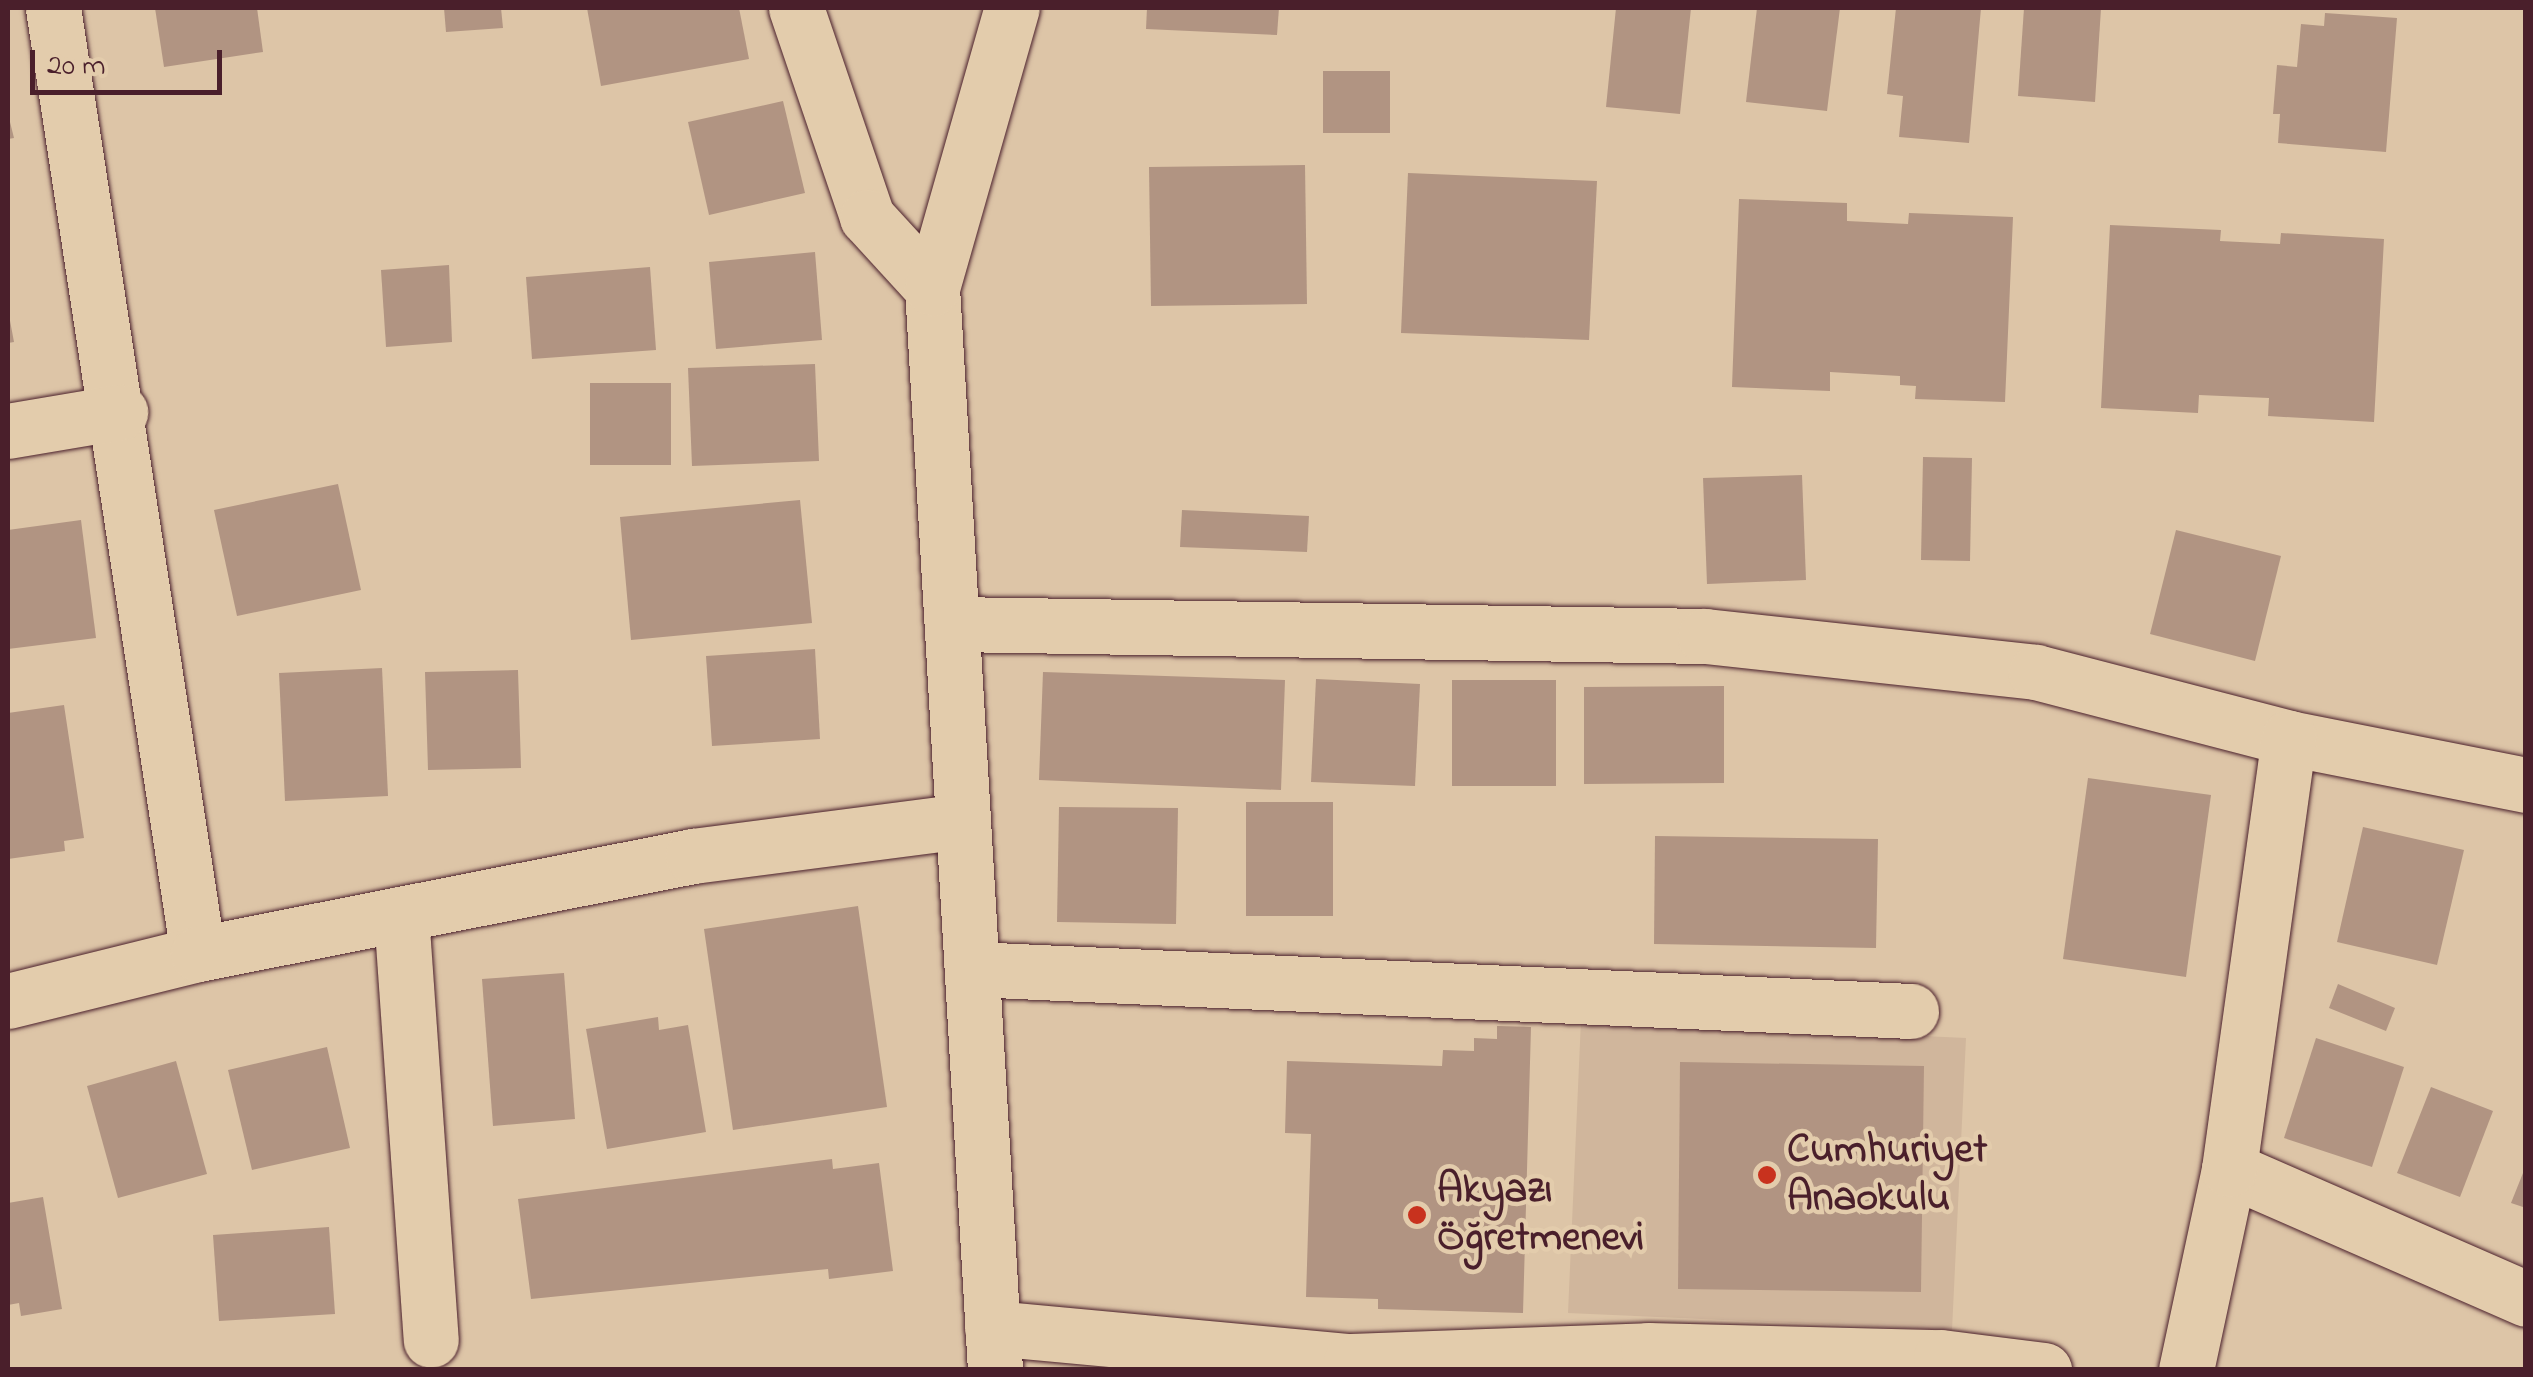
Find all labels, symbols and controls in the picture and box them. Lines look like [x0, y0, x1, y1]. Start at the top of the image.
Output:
scale bar [35, 30, 228, 92]
text: 20 m [47, 45, 106, 89]
place label: Cumhuriyet Anaokulu [1787, 1126, 1987, 1224]
marker: Cumhuriyet Anaokulu [1756, 1164, 1778, 1186]
place label: Akyazı Öğretmenevi [1437, 1166, 1644, 1264]
marker: Akyazı Öğretmenevi [1406, 1204, 1428, 1226]

